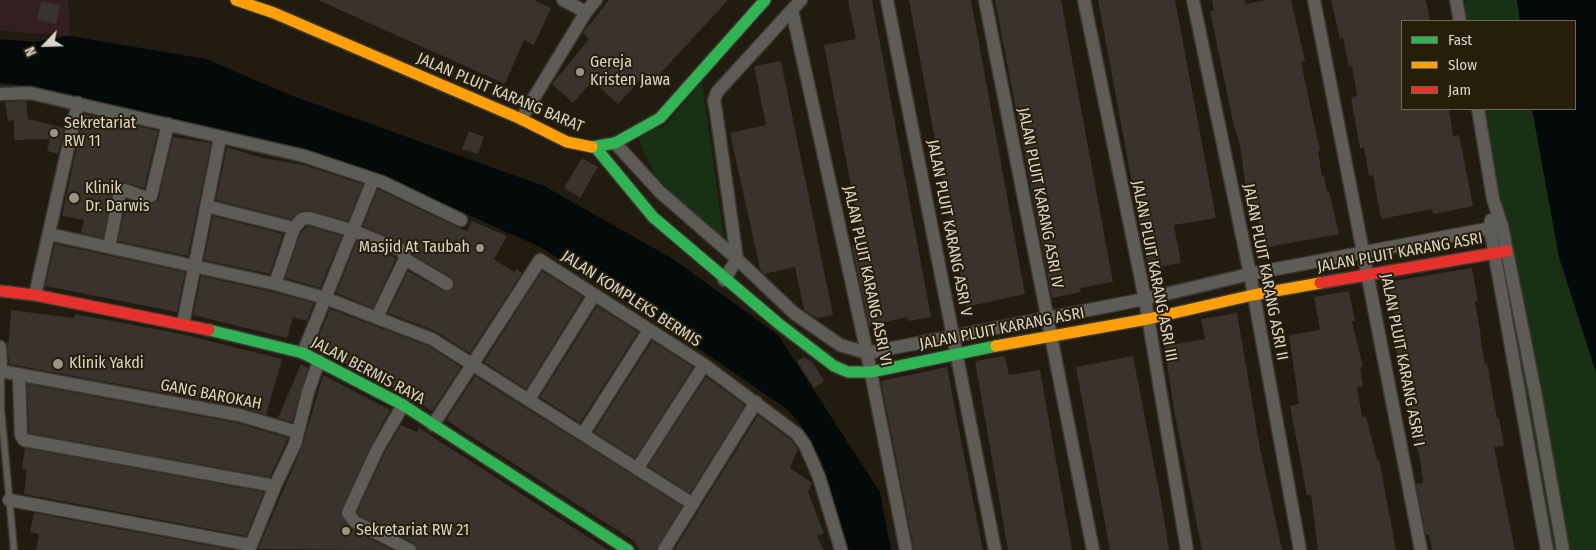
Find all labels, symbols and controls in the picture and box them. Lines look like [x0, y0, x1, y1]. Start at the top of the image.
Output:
north arrow [20, 20, 70, 70]
legend [1401, 20, 1576, 110]
text: Fast [1448, 31, 1472, 49]
text: N [21, 44, 40, 59]
street label: JALAN PLUIT KARANG BARAT [414, 49, 586, 137]
place label: Gereja Kristen Jawa [590, 53, 670, 91]
text: Slow [1448, 56, 1477, 74]
marker: Gereja Kristen Jawa [574, 66, 586, 78]
text: Jam [1448, 81, 1471, 99]
street label: JALAN PLUIT KARANG ASRI IV [1013, 106, 1067, 290]
place label: Sekretariat RW 11 [64, 114, 136, 152]
marker: Sekretariat RW 11 [48, 127, 60, 139]
street label: JALAN PLUIT KARANG ASRI V [922, 138, 976, 318]
place label: Klinik Dr. Darwis [85, 179, 150, 217]
street label: JALAN PLUIT KARANG ASRI III [1127, 179, 1181, 363]
street label: JALAN PLUIT KARANG ASRI II [1238, 182, 1292, 362]
street label: JALAN PLUIT KARANG ASRI VI [839, 184, 895, 368]
marker: Klinik Dr. Darwis [67, 191, 81, 205]
street label: JALAN PLUIT KARANG ASRI [1316, 229, 1484, 277]
place label: Masjid At Taubah [359, 238, 470, 258]
marker: Masjid At Taubah [474, 242, 486, 254]
street label: JALAN KOMPLEKS BERMIS [558, 247, 704, 351]
street label: JALAN PLUIT KARANG ASRI I [1376, 272, 1428, 448]
street label: JALAN PLUIT KARANG ASRI [918, 304, 1086, 354]
street label: JALAN BERMIS RAYA [308, 333, 428, 409]
place label: Klinik Yakdi [69, 354, 144, 374]
marker: Klinik Yakdi [51, 357, 65, 371]
street label: GANG BAROKAH [159, 376, 263, 414]
place label: Sekretariat RW 21 [356, 521, 469, 541]
marker: Sekretariat RW 21 [340, 525, 352, 537]

